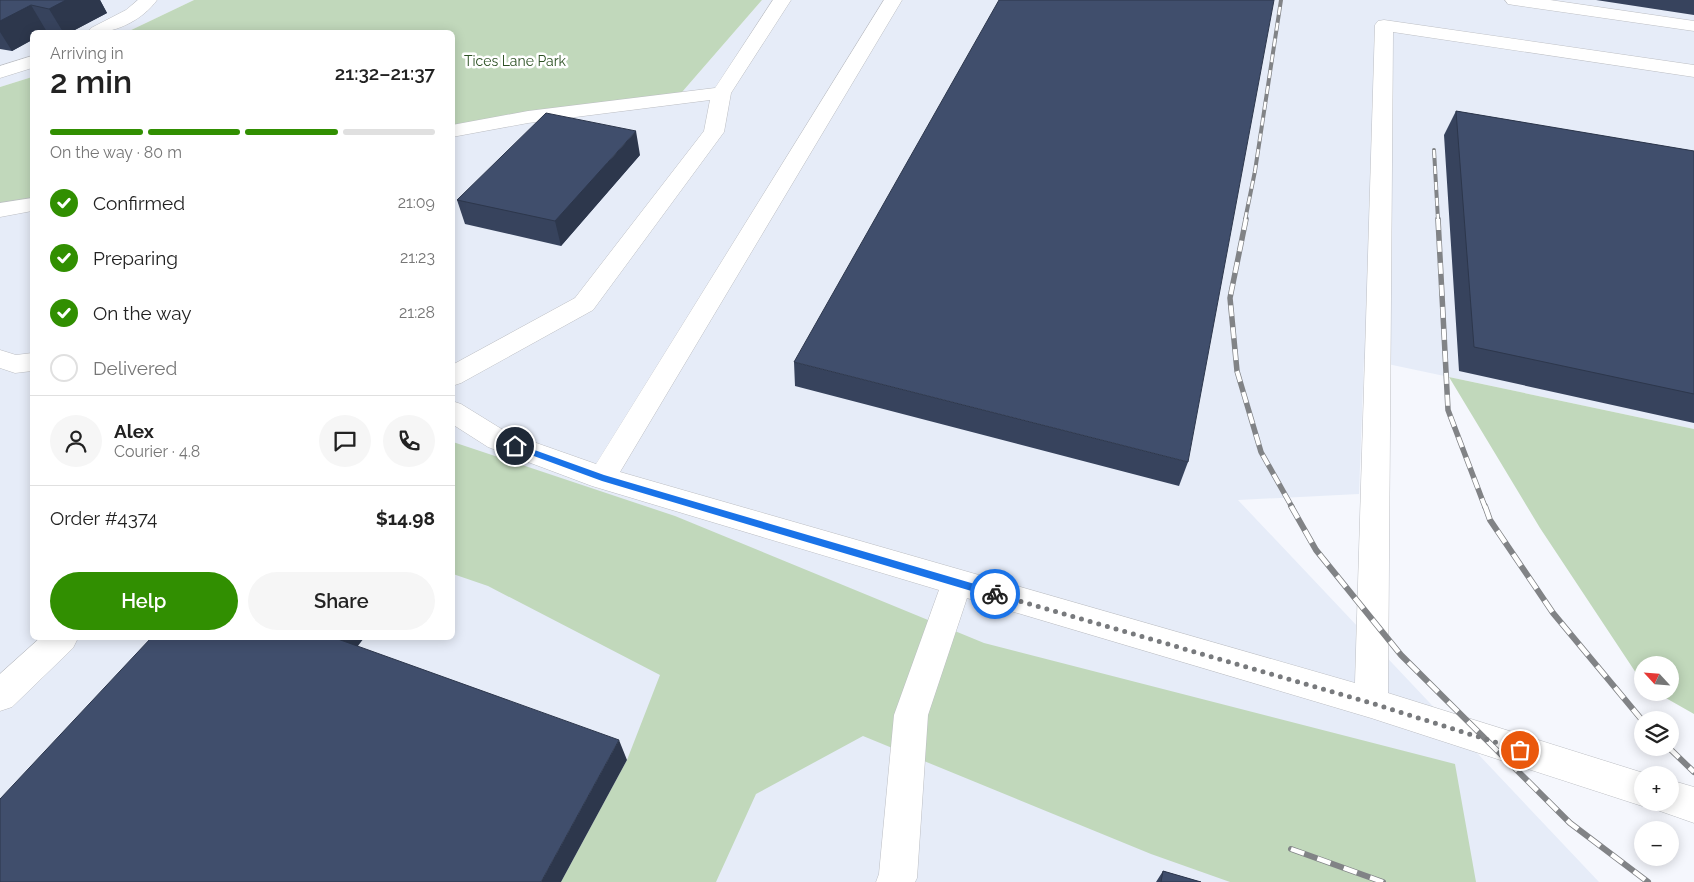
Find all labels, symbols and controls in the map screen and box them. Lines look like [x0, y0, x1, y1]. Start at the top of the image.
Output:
text: Arriving in [50, 44, 124, 63]
park label: Tices Lane Park [464, 53, 567, 69]
text: 21:32–21:37 [335, 62, 435, 84]
text: 2 min [50, 63, 132, 100]
text: On the way · 80 m [50, 143, 182, 162]
icon: check [50, 189, 78, 217]
text: Confirmed [93, 192, 185, 214]
text: 21:09 [398, 193, 435, 212]
icon: check [50, 244, 78, 272]
text: Preparing [93, 247, 178, 269]
text: 21:23 [400, 248, 435, 267]
icon: check [50, 299, 78, 327]
text: On the way [93, 302, 192, 324]
text: 21:28 [399, 303, 435, 322]
text: Delivered [93, 357, 177, 379]
button: person [50, 415, 102, 467]
button: chat [319, 415, 371, 467]
button: phone [383, 415, 435, 467]
text: Alex [114, 420, 154, 442]
pin [494, 425, 536, 467]
icon: home [501, 432, 529, 460]
text: Courier · 4.8 [114, 442, 200, 461]
text: Order #4374 [50, 507, 157, 529]
text: $14.98 [376, 507, 435, 529]
courier [970, 569, 1020, 619]
button: Help [50, 572, 238, 630]
button: Share [248, 572, 435, 630]
icon: bike [981, 580, 1009, 608]
north arrow [1634, 656, 1679, 701]
map controls [1634, 656, 1679, 866]
button: layers [1634, 711, 1679, 756]
pin [1499, 729, 1541, 771]
icon: bag [1506, 736, 1534, 764]
button: + [1634, 766, 1679, 811]
button: − [1634, 821, 1679, 866]

